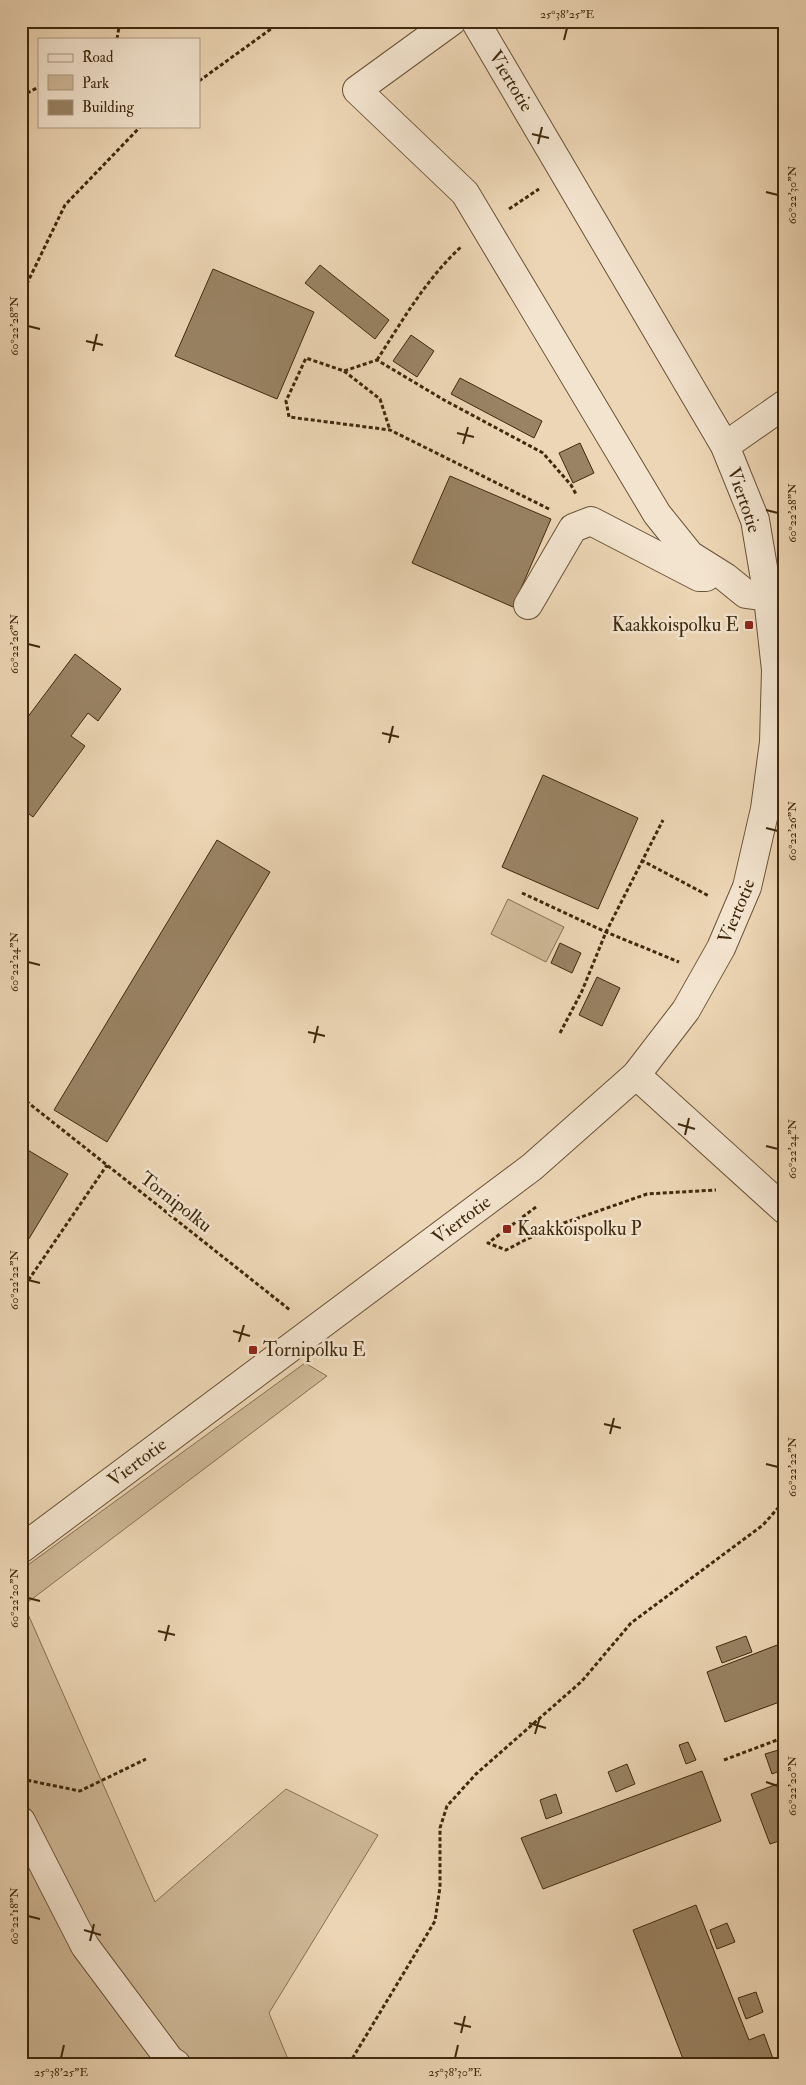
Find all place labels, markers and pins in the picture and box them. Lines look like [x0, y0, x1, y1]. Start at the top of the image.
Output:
place label: Kaakkoispolku E [612, 613, 739, 638]
marker: Kaakkoispolku E [743, 619, 755, 631]
place label: Kaakkoispolku P [517, 1217, 642, 1242]
marker: Kaakkoispolku P [501, 1223, 513, 1235]
place label: Tornipolku E [263, 1338, 366, 1363]
marker: Tornipolku E [247, 1344, 259, 1356]

